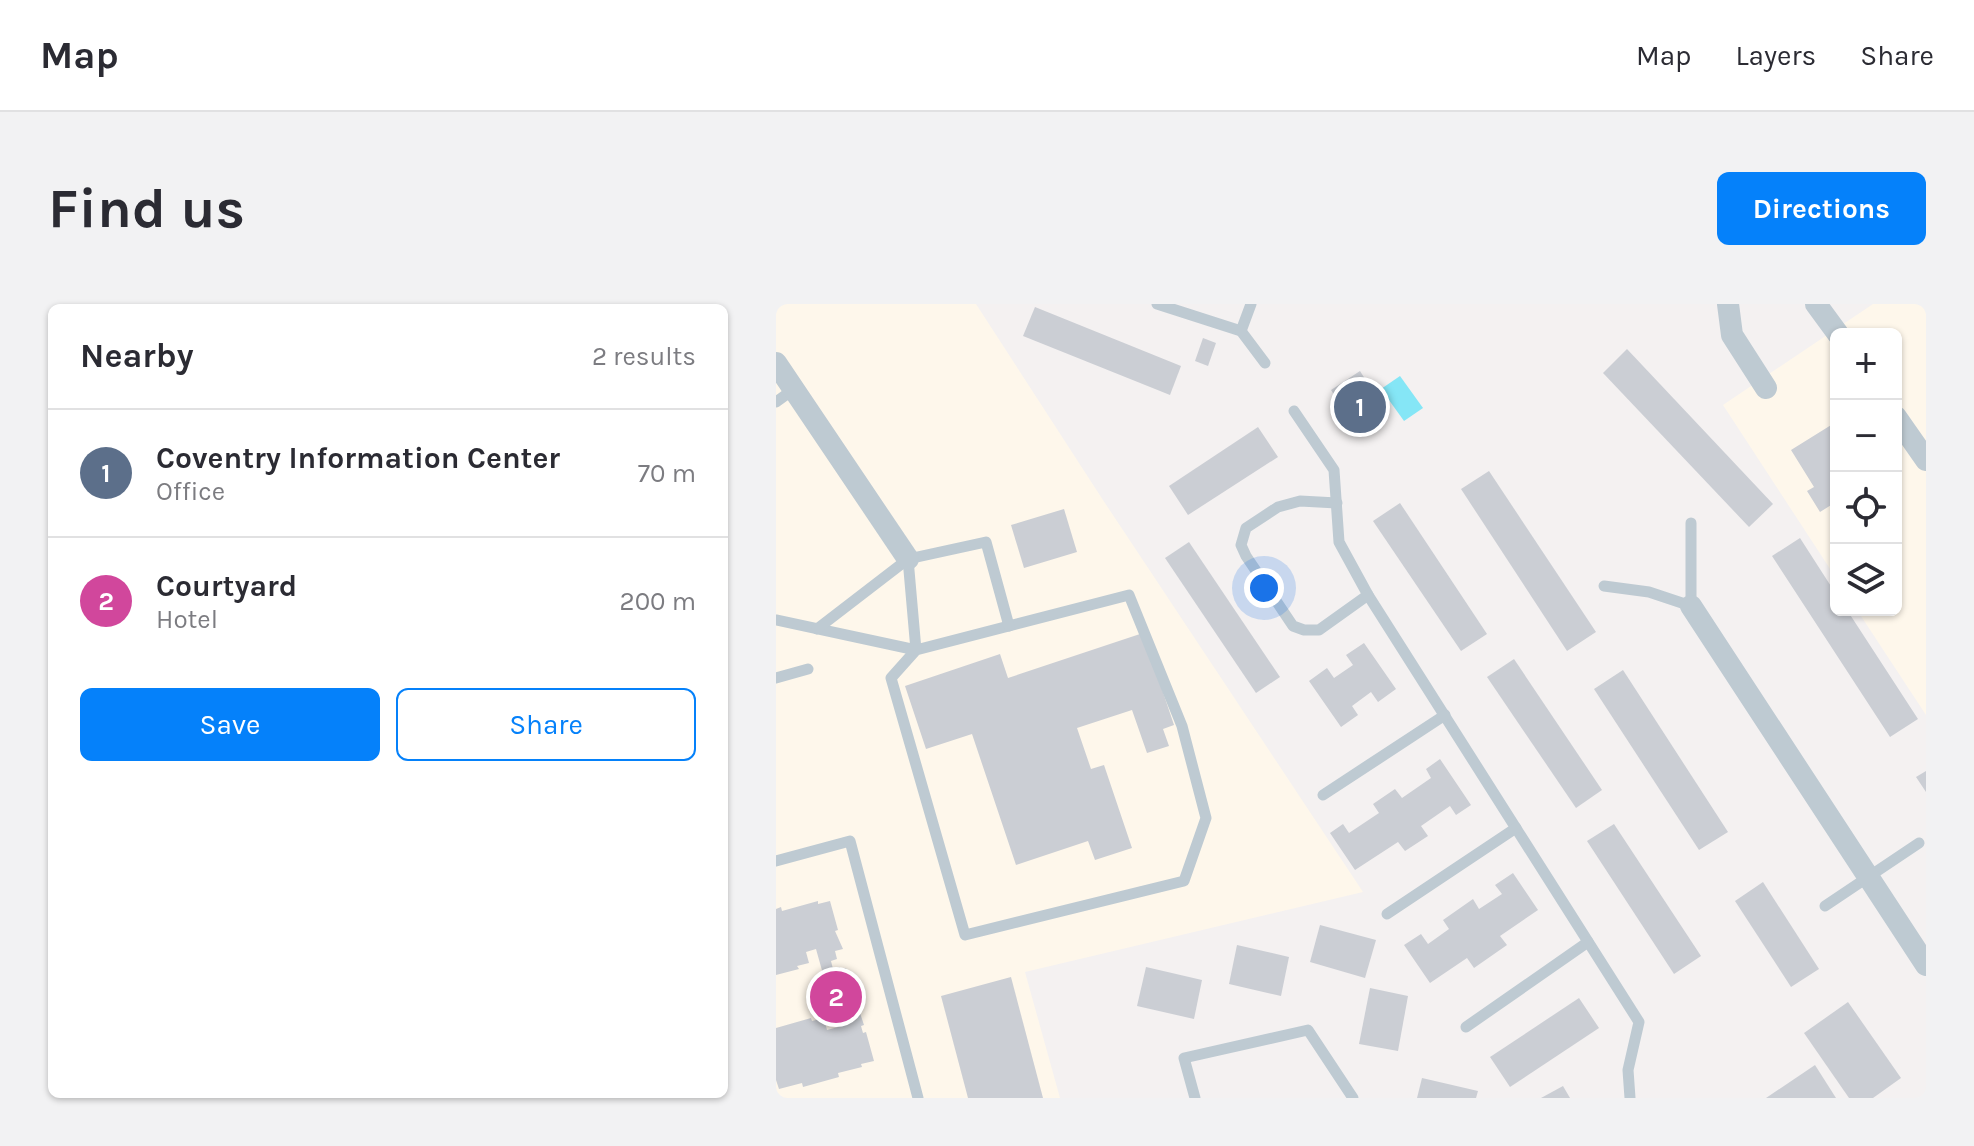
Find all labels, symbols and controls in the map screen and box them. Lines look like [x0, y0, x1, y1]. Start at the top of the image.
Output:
text: Map [40, 33, 119, 78]
text: Map [1636, 39, 1691, 72]
text: Layers [1735, 39, 1816, 72]
text: Share [1860, 39, 1934, 72]
button: Directions [1717, 172, 1926, 245]
text: Find us [48, 176, 245, 241]
map controls [1830, 328, 1902, 616]
button: + [1830, 328, 1902, 400]
text: Nearby [80, 336, 194, 376]
text: 2 results [592, 341, 696, 372]
pin: 1 [1334, 377, 1386, 437]
button: − [1830, 400, 1902, 472]
text: Coventry Information Center [156, 440, 560, 476]
text: 1 [101, 458, 111, 489]
text: 70 m [638, 458, 696, 489]
button: locate [1830, 472, 1902, 544]
text: Office [156, 476, 225, 507]
button: layers [1830, 544, 1902, 616]
text: Courtyard [156, 568, 297, 604]
your location [1244, 568, 1284, 608]
text: 2 [98, 586, 114, 617]
text: 200 m [620, 586, 696, 617]
text: Hotel [156, 604, 218, 635]
button: Save [80, 688, 380, 761]
button: Share [396, 688, 696, 761]
pin: 2 [810, 967, 862, 1027]

